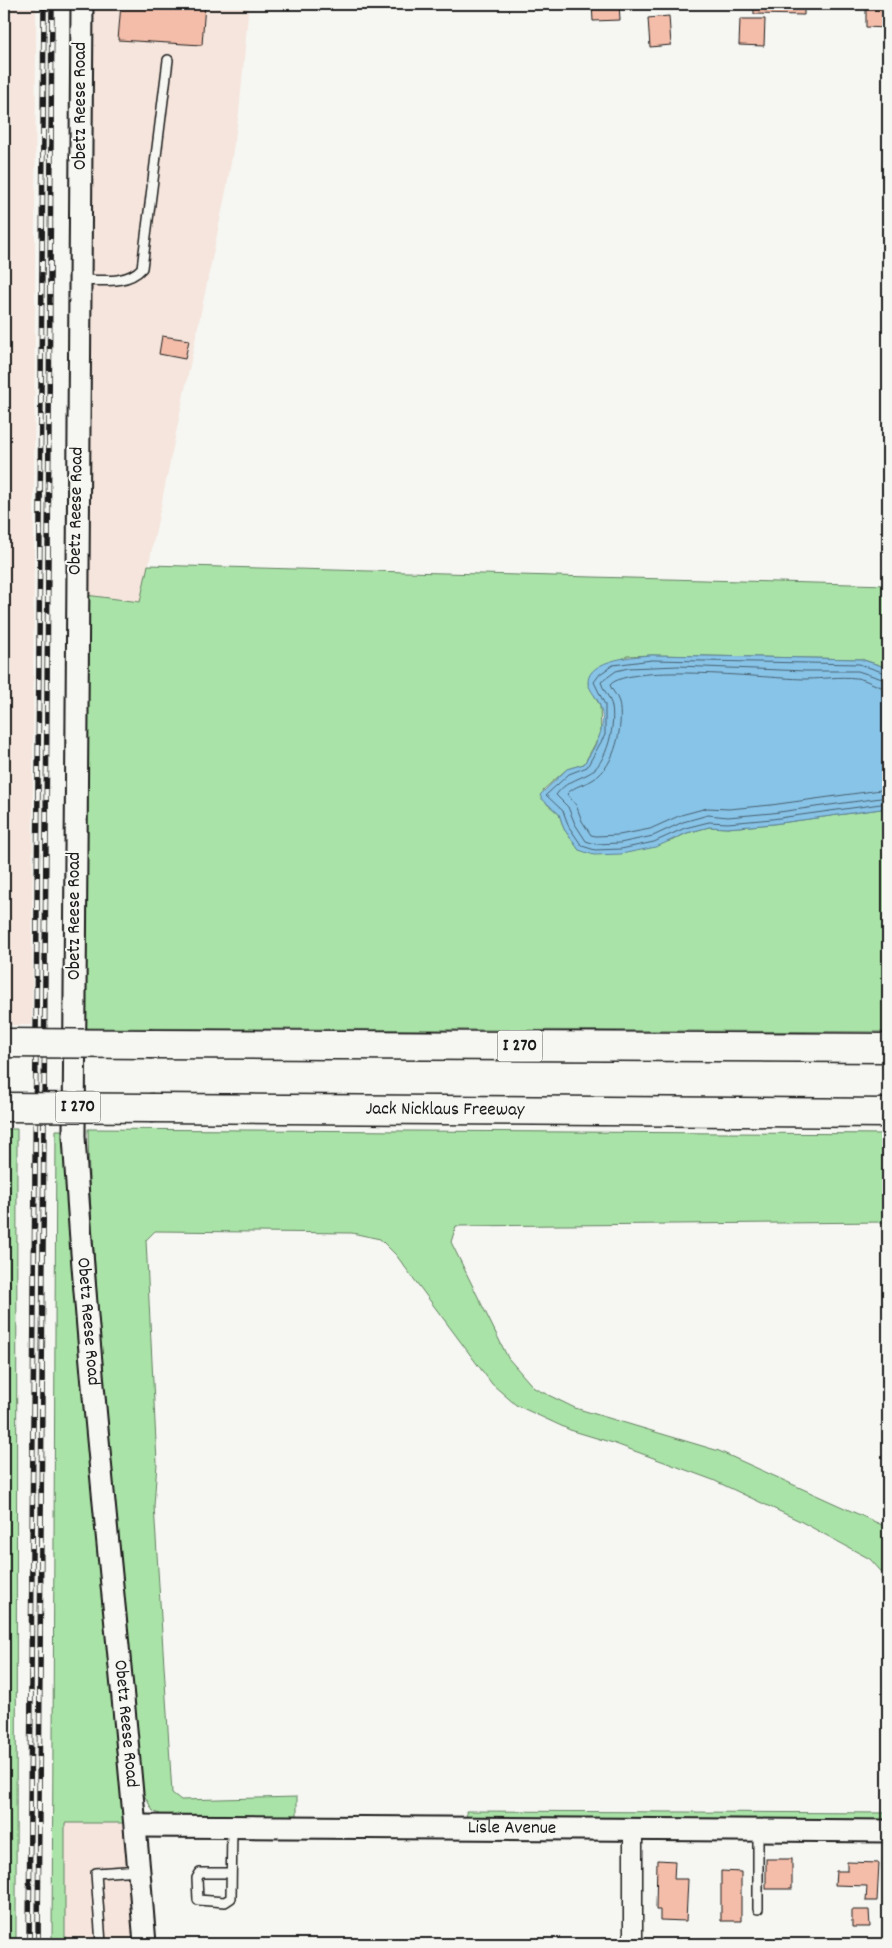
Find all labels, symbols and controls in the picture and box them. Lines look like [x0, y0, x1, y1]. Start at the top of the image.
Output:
street label: Obetz Reese Road [68, 42, 95, 170]
street label: Obetz Reese Road [62, 447, 92, 575]
street label: Obetz Reese Road [62, 852, 89, 980]
road number: I 270 [498, 1030, 542, 1062]
road number: I 270 [56, 1092, 100, 1122]
street label: Jack Nicklaus Freeway [365, 1096, 525, 1124]
street label: Obetz Reese Road [69, 1256, 106, 1387]
street label: Obetz Reese Road [106, 1658, 145, 1789]
street label: Lisle Avenue [468, 1815, 556, 1842]

